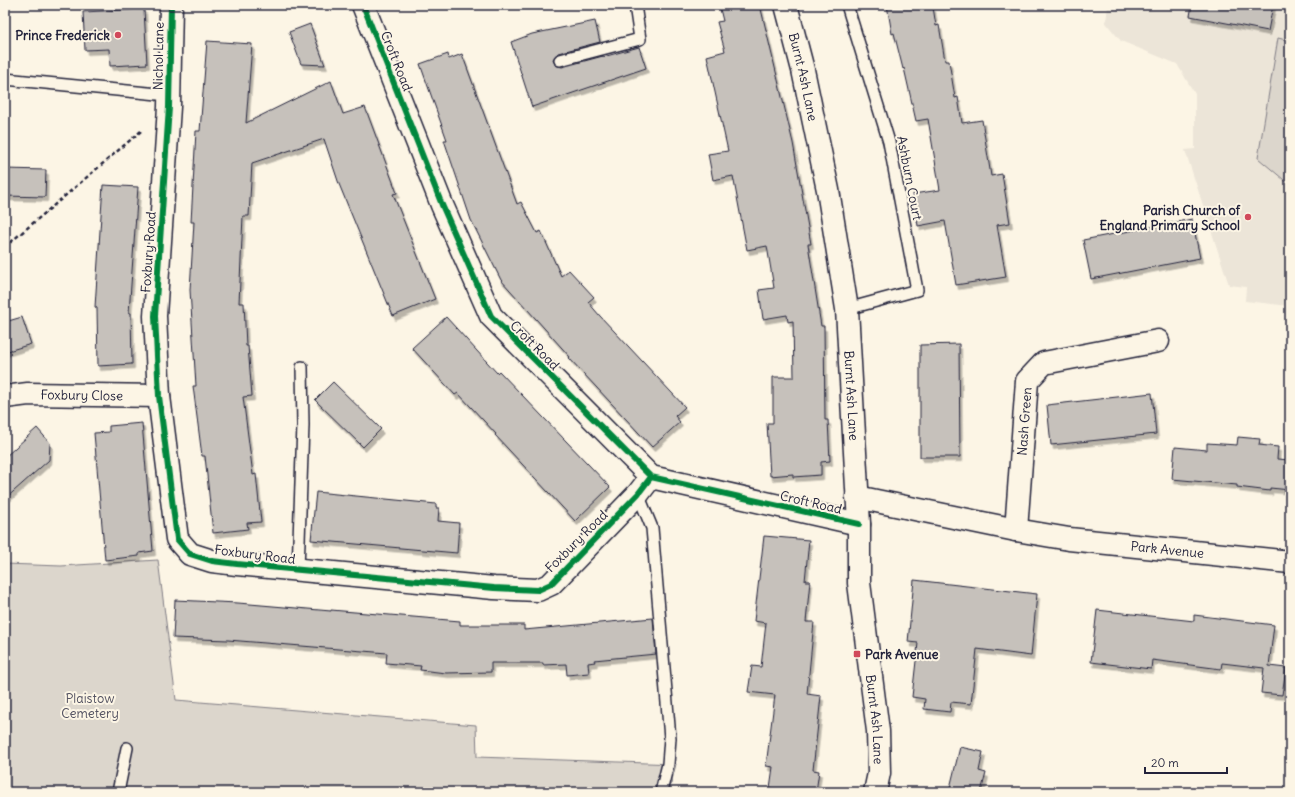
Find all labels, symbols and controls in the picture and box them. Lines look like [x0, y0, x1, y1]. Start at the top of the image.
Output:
street label: Nichol Lane [149, 22, 168, 90]
place label: Prince Frederick [15, 27, 110, 44]
street label: Croft Road [377, 29, 416, 94]
marker: Prince Frederick [113, 30, 123, 40]
street label: Burnt Ash Lane [785, 31, 821, 123]
street label: Ashburn Court [893, 135, 926, 222]
place label: Parish Church of England Primary School [1100, 202, 1241, 234]
street label: Foxbury Road [137, 211, 160, 293]
marker: Parish Church of England Primary School [1243, 212, 1253, 222]
street label: Croft Road [506, 317, 563, 374]
street label: Burnt Ash Lane [840, 350, 862, 441]
street label: Foxbury Close [40, 386, 123, 404]
street label: Nash Green [1014, 386, 1036, 456]
street label: Croft Road [778, 487, 844, 518]
street label: Foxbury Road [542, 506, 611, 576]
street label: Park Avenue [1130, 537, 1205, 562]
street label: Foxbury Road [214, 541, 297, 568]
place label: Park Avenue [865, 646, 939, 663]
marker: Park Avenue [852, 649, 862, 659]
street label: Burnt Ash Lane [862, 674, 887, 764]
park label: Plaistow Cemetery [61, 690, 119, 722]
scale bar [1145, 749, 1227, 775]
text: 20 m [1151, 755, 1179, 770]

